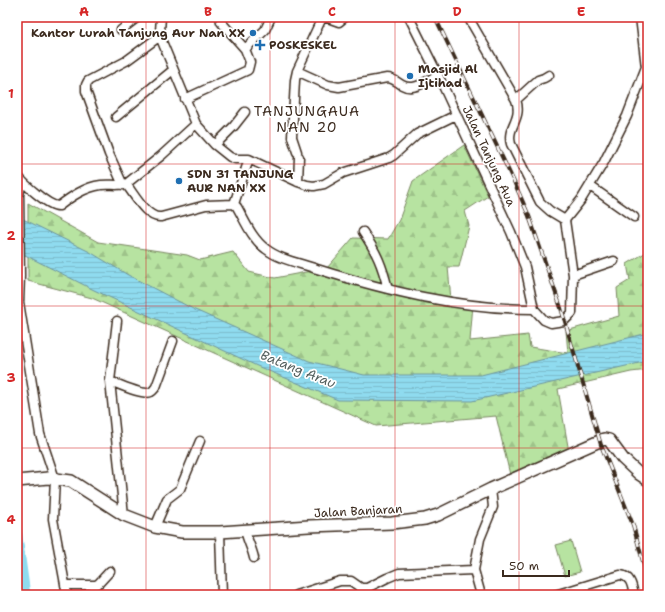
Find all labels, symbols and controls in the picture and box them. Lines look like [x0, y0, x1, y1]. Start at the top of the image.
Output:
text: A [79, 3, 89, 20]
text: B [204, 3, 212, 20]
text: C [328, 3, 336, 20]
text: D [452, 3, 462, 20]
text: E [577, 3, 586, 20]
place label: Kantor Lurah Tanjung Aur Nan XX [31, 25, 245, 41]
marker: Kantor Lurah Tanjung Aur Nan XX [248, 28, 258, 38]
place label: POSKESKEL [269, 37, 337, 53]
marker: POSKESKEL [254, 39, 266, 51]
place label: Masjid Al Ijtihad [418, 61, 478, 91]
marker: Masjid Al Ijtihad [405, 71, 415, 81]
text: 1 [8, 85, 14, 102]
district label: TANJUNGAUA NAN 20 [254, 102, 360, 136]
street label: Jalan Tanjung Aua [459, 103, 520, 209]
place label: SDN 31 TANJUNG AUR NAN XX [187, 166, 294, 196]
marker: SDN 31 TANJUNG AUR NAN XX [174, 176, 184, 186]
text: 2 [6, 227, 16, 244]
water label: Batang Arau [258, 346, 339, 392]
text: 3 [6, 369, 16, 386]
street label: Jalan Banjaran [313, 501, 403, 521]
text: 4 [6, 511, 16, 528]
scale bar [503, 552, 569, 578]
text: 50 m [509, 558, 539, 574]

